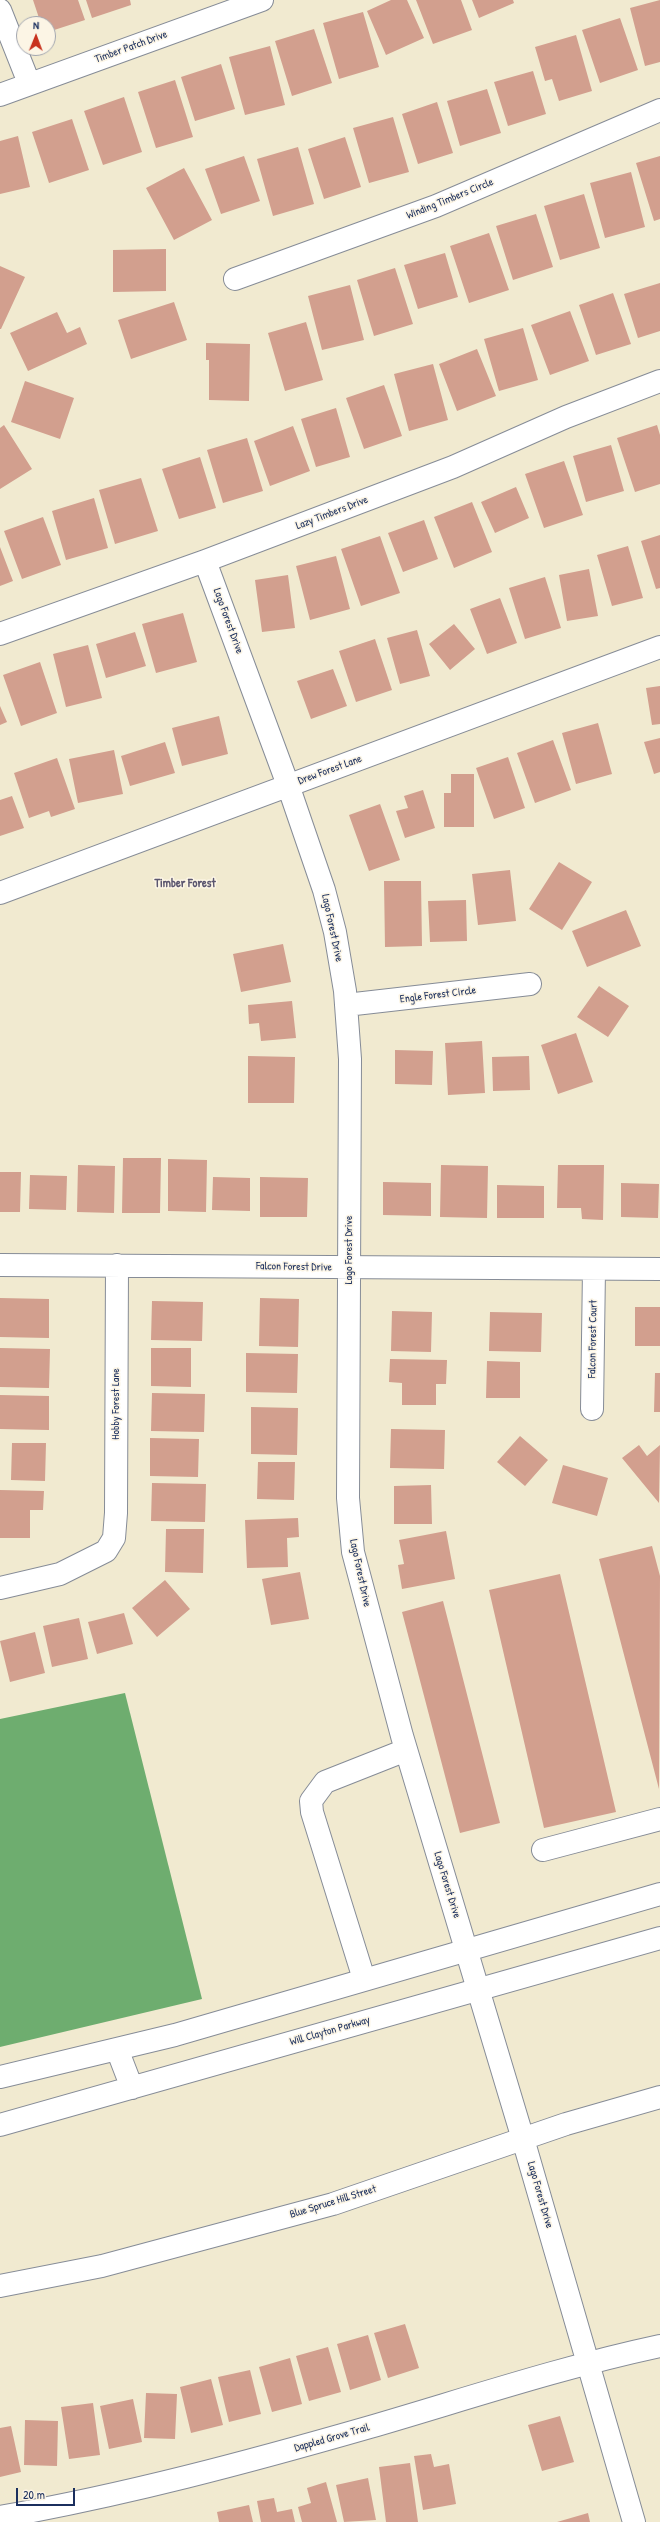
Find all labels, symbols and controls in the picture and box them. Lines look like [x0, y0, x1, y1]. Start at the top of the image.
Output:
north arrow [16, 16, 56, 56]
text: N [33, 18, 39, 32]
street label: Timber Patch Drive [93, 28, 169, 66]
street label: Winding Timbers Circle [405, 176, 495, 222]
street label: Lazy Timbers Drive [294, 493, 370, 533]
street label: Lago Forest Drive [210, 586, 246, 656]
street label: Drew Forest Lane [296, 752, 364, 788]
district label: Timber Forest [154, 877, 216, 891]
street label: Lago Forest Drive [318, 893, 346, 963]
street label: Engle Forest Circle [399, 984, 477, 1006]
street label: Lago Forest Drive [342, 1216, 356, 1284]
street label: Falcon Forest Drive [256, 1260, 332, 1274]
street label: Falcon Forest Court [586, 1300, 600, 1378]
street label: Hobby Forest Lane [109, 1368, 123, 1440]
street label: Lago Forest Drive [346, 1538, 374, 1608]
street label: Lago Forest Drive [431, 1850, 463, 1920]
street label: Will Clayton Parkway [288, 2013, 372, 2049]
street label: Lago Forest Drive [524, 2160, 556, 2230]
street label: Blue Spruce Hill Street [288, 2183, 378, 2221]
street label: Dappled Grove Trail [293, 2421, 371, 2455]
scale bar [18, 2480, 77, 2506]
text: 20 m [23, 2486, 45, 2503]

